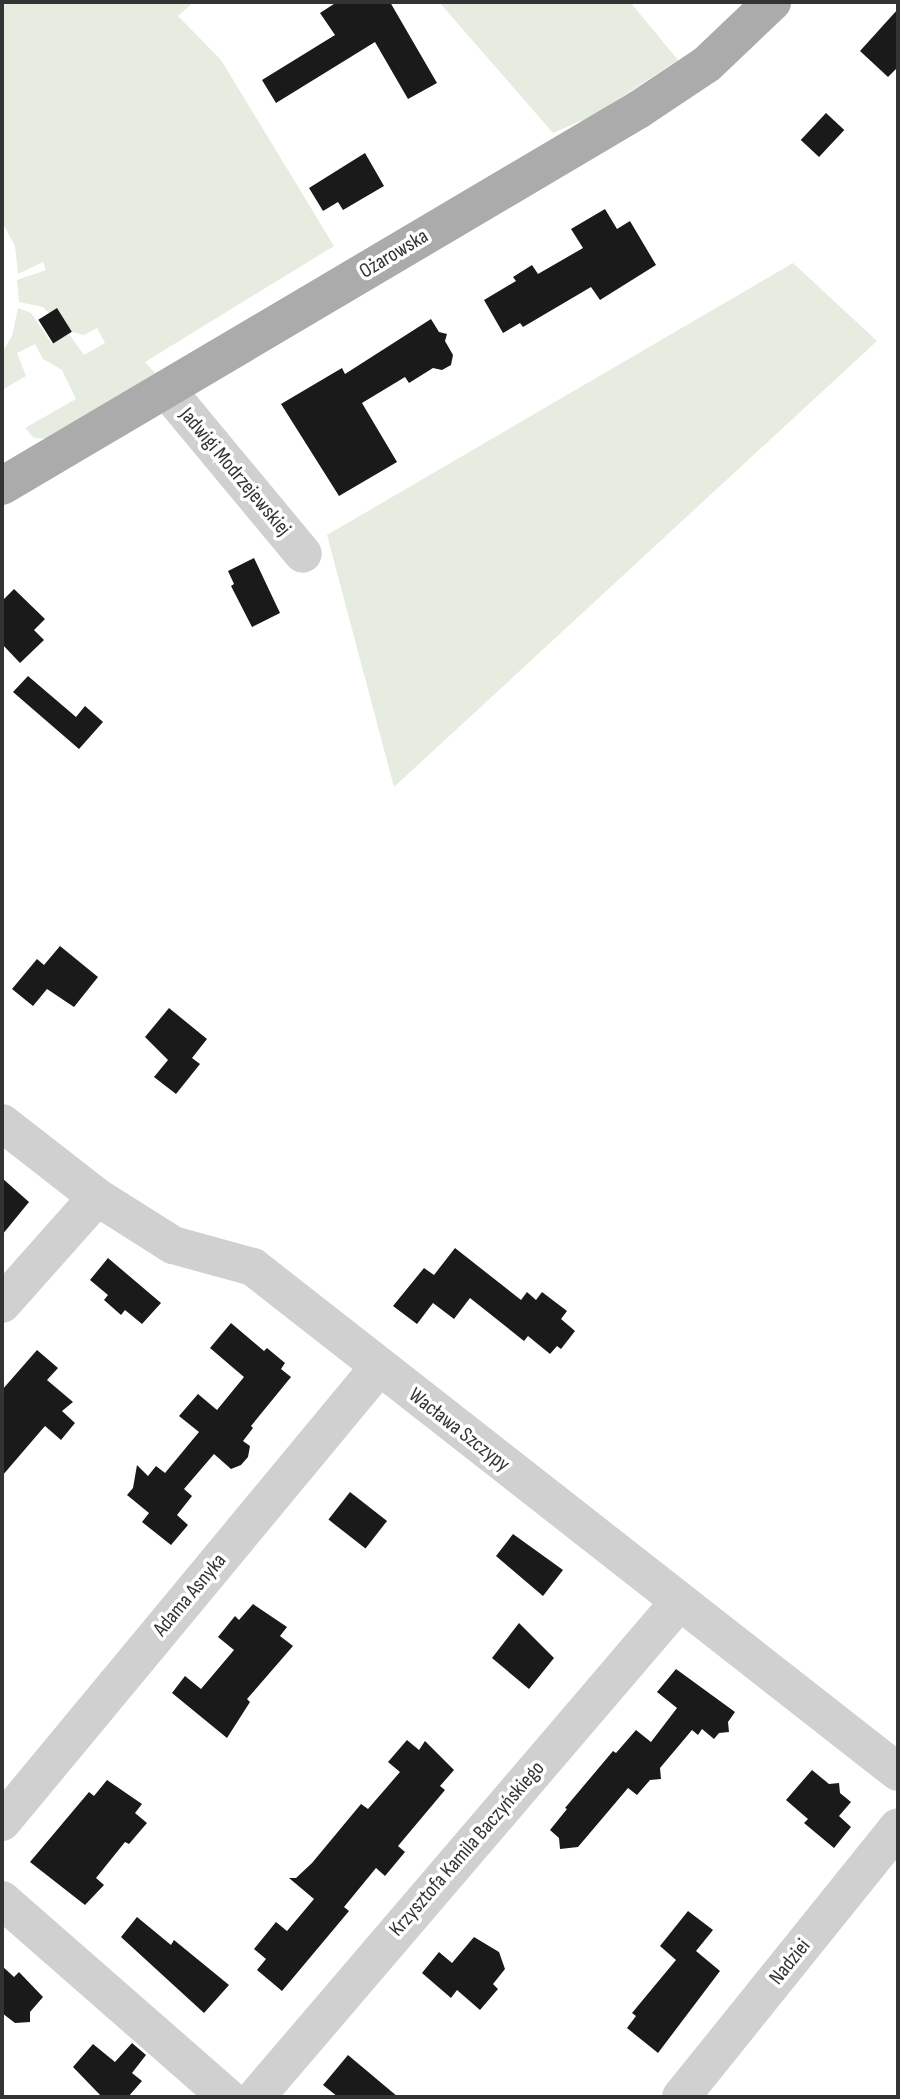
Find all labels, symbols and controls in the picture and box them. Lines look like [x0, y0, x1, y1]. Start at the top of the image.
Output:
street label: Ożarowska [355, 224, 433, 284]
street label: Jadwigi Modrzejewskiej [174, 403, 296, 541]
street label: Wacława Szczypy [403, 1383, 515, 1477]
street label: Adama Asnyka [148, 1549, 232, 1641]
street label: Krzysztofa Kamila Baczyńskiego [384, 1756, 550, 1942]
street label: Nadziei [764, 1934, 816, 1990]

